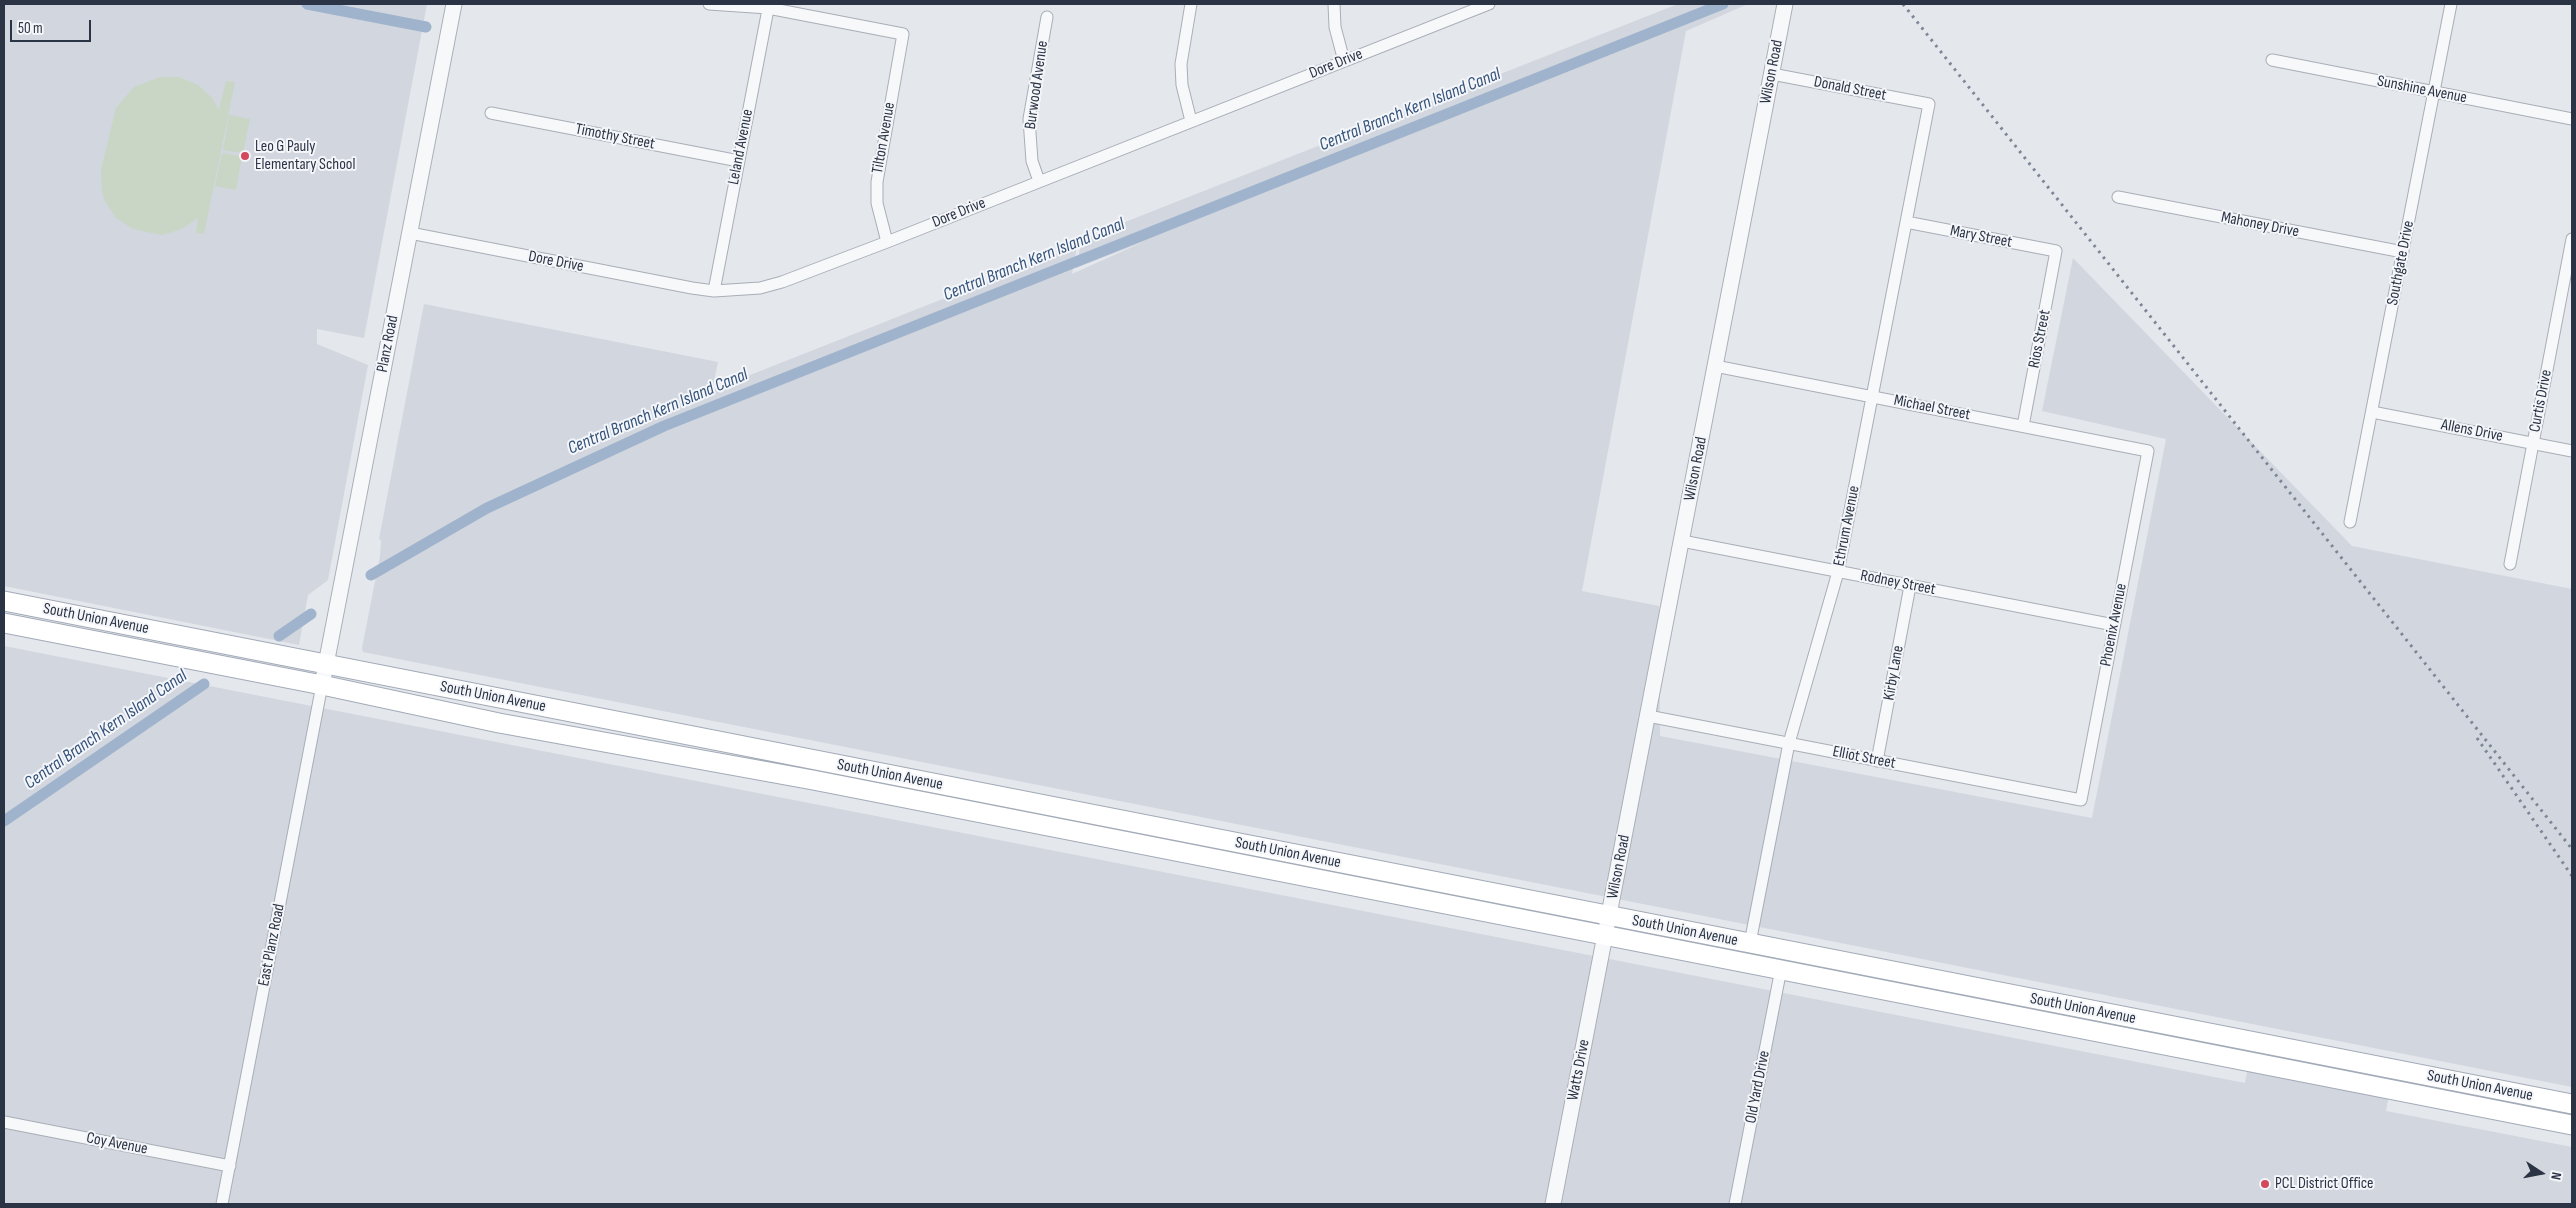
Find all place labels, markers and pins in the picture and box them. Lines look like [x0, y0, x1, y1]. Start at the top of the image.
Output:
place label: Leo G Pauly Elementary School [255, 137, 355, 175]
marker: Leo G Pauly Elementary School [239, 150, 251, 162]
place label: PCL District Office [2275, 1174, 2374, 1194]
marker: PCL District Office [2259, 1178, 2271, 1190]

